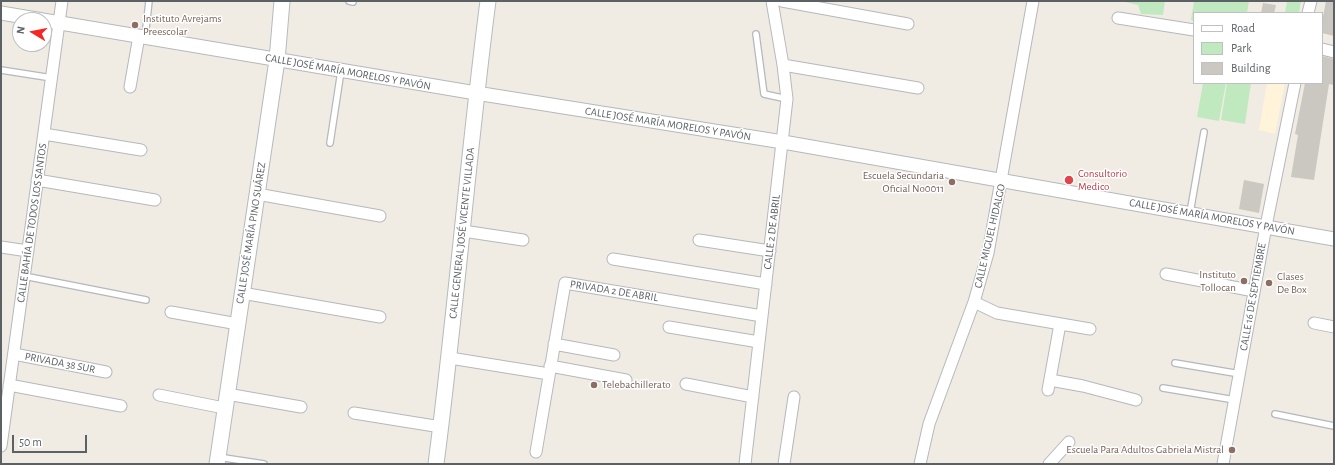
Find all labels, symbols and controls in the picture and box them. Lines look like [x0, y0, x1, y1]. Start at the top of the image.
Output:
north arrow [12, 12, 52, 52]
place label: Instituto Avrejams Preescolar [143, 12, 222, 38]
legend [1193, 12, 1323, 84]
marker: Instituto Avrejams Preescolar [130, 20, 140, 30]
text: Road [1231, 22, 1255, 34]
text: N [15, 25, 27, 35]
text: Park [1231, 42, 1252, 54]
street label: CALLE JOSÉ MARÍA MORELOS Y PAVÓN [264, 51, 432, 93]
text: Building [1231, 62, 1271, 74]
street label: CALLE JOSÉ MARÍA MORELOS Y PAVÓN [584, 104, 752, 144]
street label: CALLE BAHÍA DE TODOS LOS SANTOS [14, 142, 50, 304]
street label: CALLE GENERAL JOSÉ VICENTE VILLADA [446, 147, 478, 319]
street label: CALLE JOSÉ MARÍA PINO SUÁREZ [233, 161, 269, 305]
place label: Consultorio Medico [1078, 167, 1127, 193]
place label: Escuela Secundaria Oficial No0011 [863, 169, 944, 195]
marker: Consultorio Medico [1063, 174, 1075, 186]
marker: Escuela Secundaria Oficial No0011 [947, 177, 957, 187]
street label: CALLE MIGUEL HIDALGO [972, 183, 1008, 289]
street label: CALLE 2 DE ABRIL [761, 194, 783, 270]
street label: CALLE JOSÉ MARÍA MORELOS Y PAVÓN [1128, 196, 1296, 238]
street label: CALLE 16 DE SEPTIEMBRE [1237, 242, 1269, 352]
place label: Instituto Tollocan [1199, 268, 1236, 294]
place label: Clases De Box [1277, 270, 1307, 296]
marker: Instituto Tollocan [1239, 276, 1249, 286]
street label: PRIVADA 2 DE ABRIL [569, 278, 659, 304]
marker: Clases De Box [1264, 278, 1274, 288]
street label: PRIVADA 38 SUR [24, 350, 96, 376]
place label: Telebachillerato [602, 378, 671, 392]
marker: Telebachillerato [589, 380, 599, 390]
scale bar [14, 427, 89, 453]
text: 50 m [19, 436, 42, 448]
place label: Escuela Para Adultos Gabriela Mistral [1066, 443, 1224, 457]
marker: Escuela Para Adultos Gabriela Mistral [1227, 445, 1237, 455]

